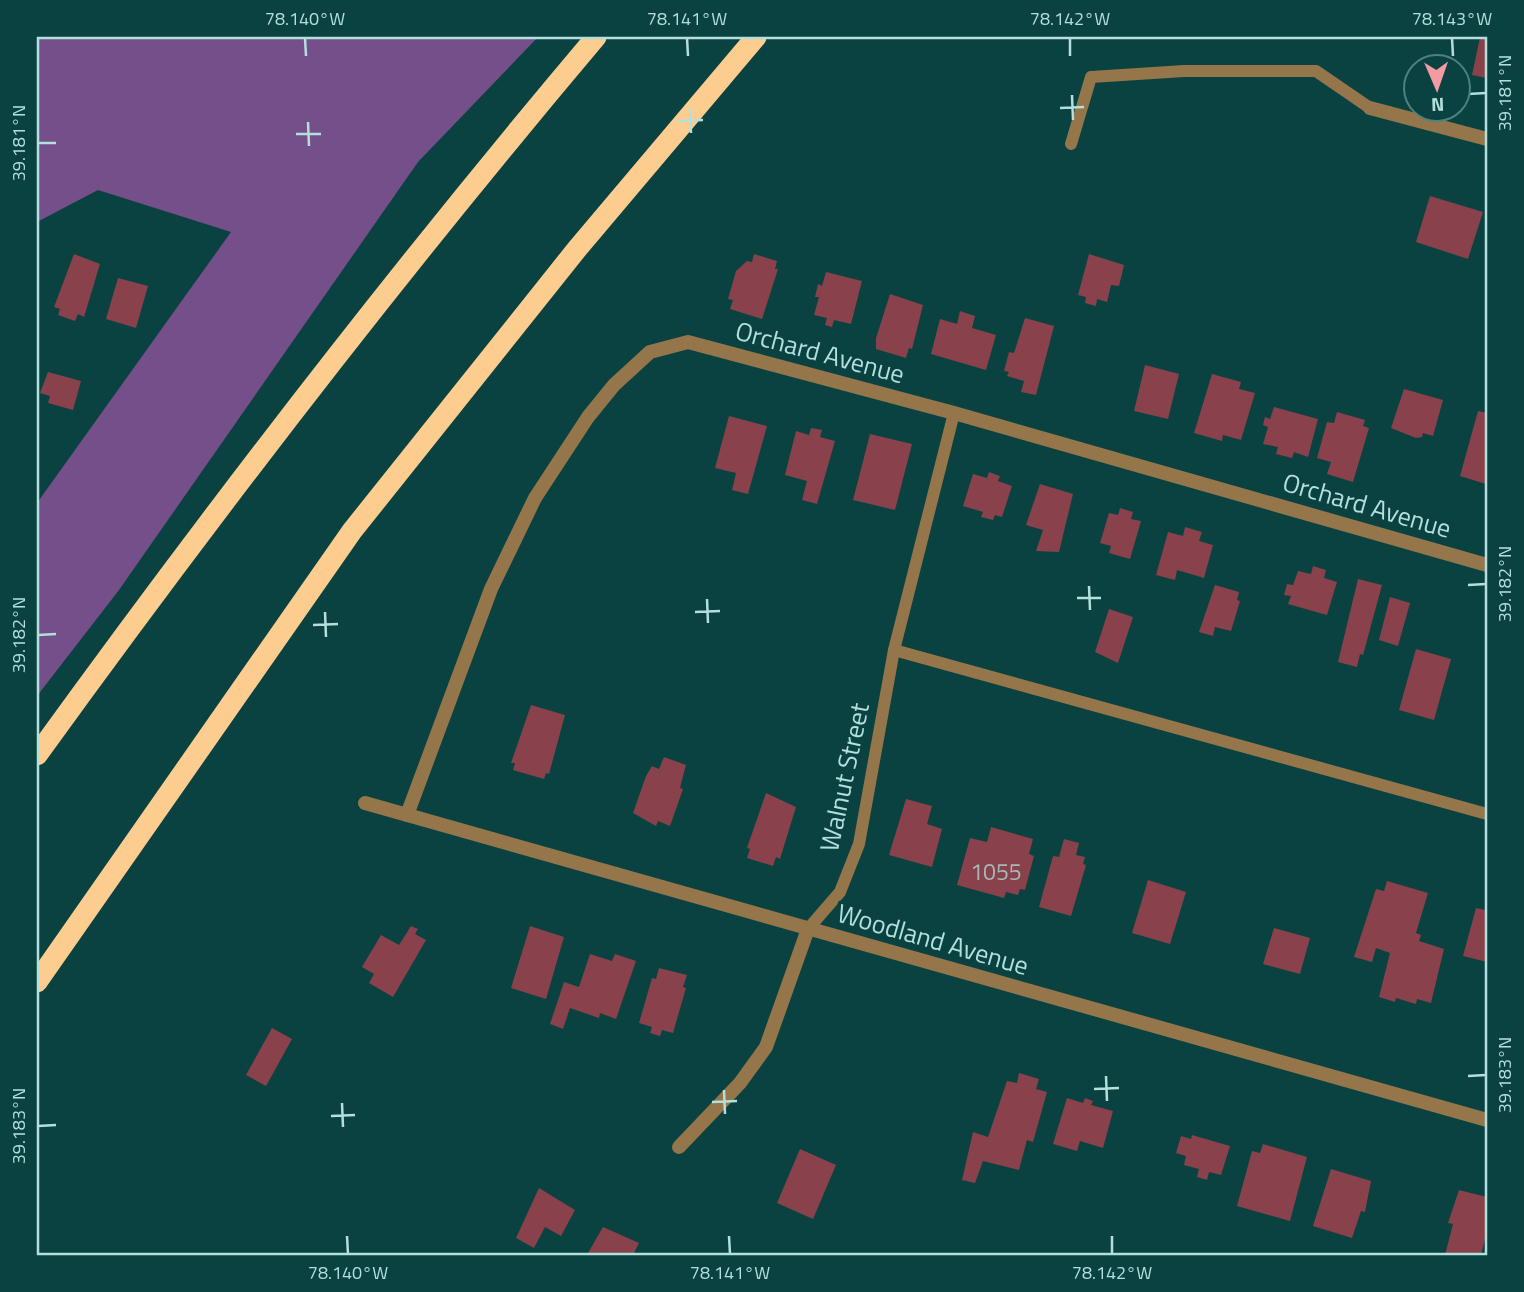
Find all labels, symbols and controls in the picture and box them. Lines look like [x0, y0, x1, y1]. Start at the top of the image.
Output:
text: 78.140°W [265, 5, 345, 32]
text: 78.141°W [647, 5, 727, 32]
text: 78.142°W [1030, 5, 1110, 32]
text: 78.143°W [1412, 5, 1492, 32]
north arrow [1402, 52, 1472, 122]
text: 39.181°N [1491, 55, 1518, 131]
text: N [1431, 91, 1445, 120]
text: 39.181°N [5, 105, 32, 181]
street label: Orchard Avenue [731, 311, 909, 393]
street label: Orchard Avenue [1278, 462, 1456, 548]
text: 39.182°N [1491, 546, 1518, 622]
text: 39.182°N [5, 597, 32, 673]
street label: Walnut Street [809, 699, 879, 855]
house number: 1055 [970, 854, 1022, 889]
street label: Woodland Avenue [833, 893, 1033, 985]
text: 39.183°N [1491, 1037, 1518, 1113]
text: 39.183°N [5, 1088, 32, 1164]
text: 78.140°W [308, 1259, 388, 1286]
text: 78.141°W [690, 1259, 770, 1286]
text: 78.142°W [1072, 1259, 1152, 1286]

